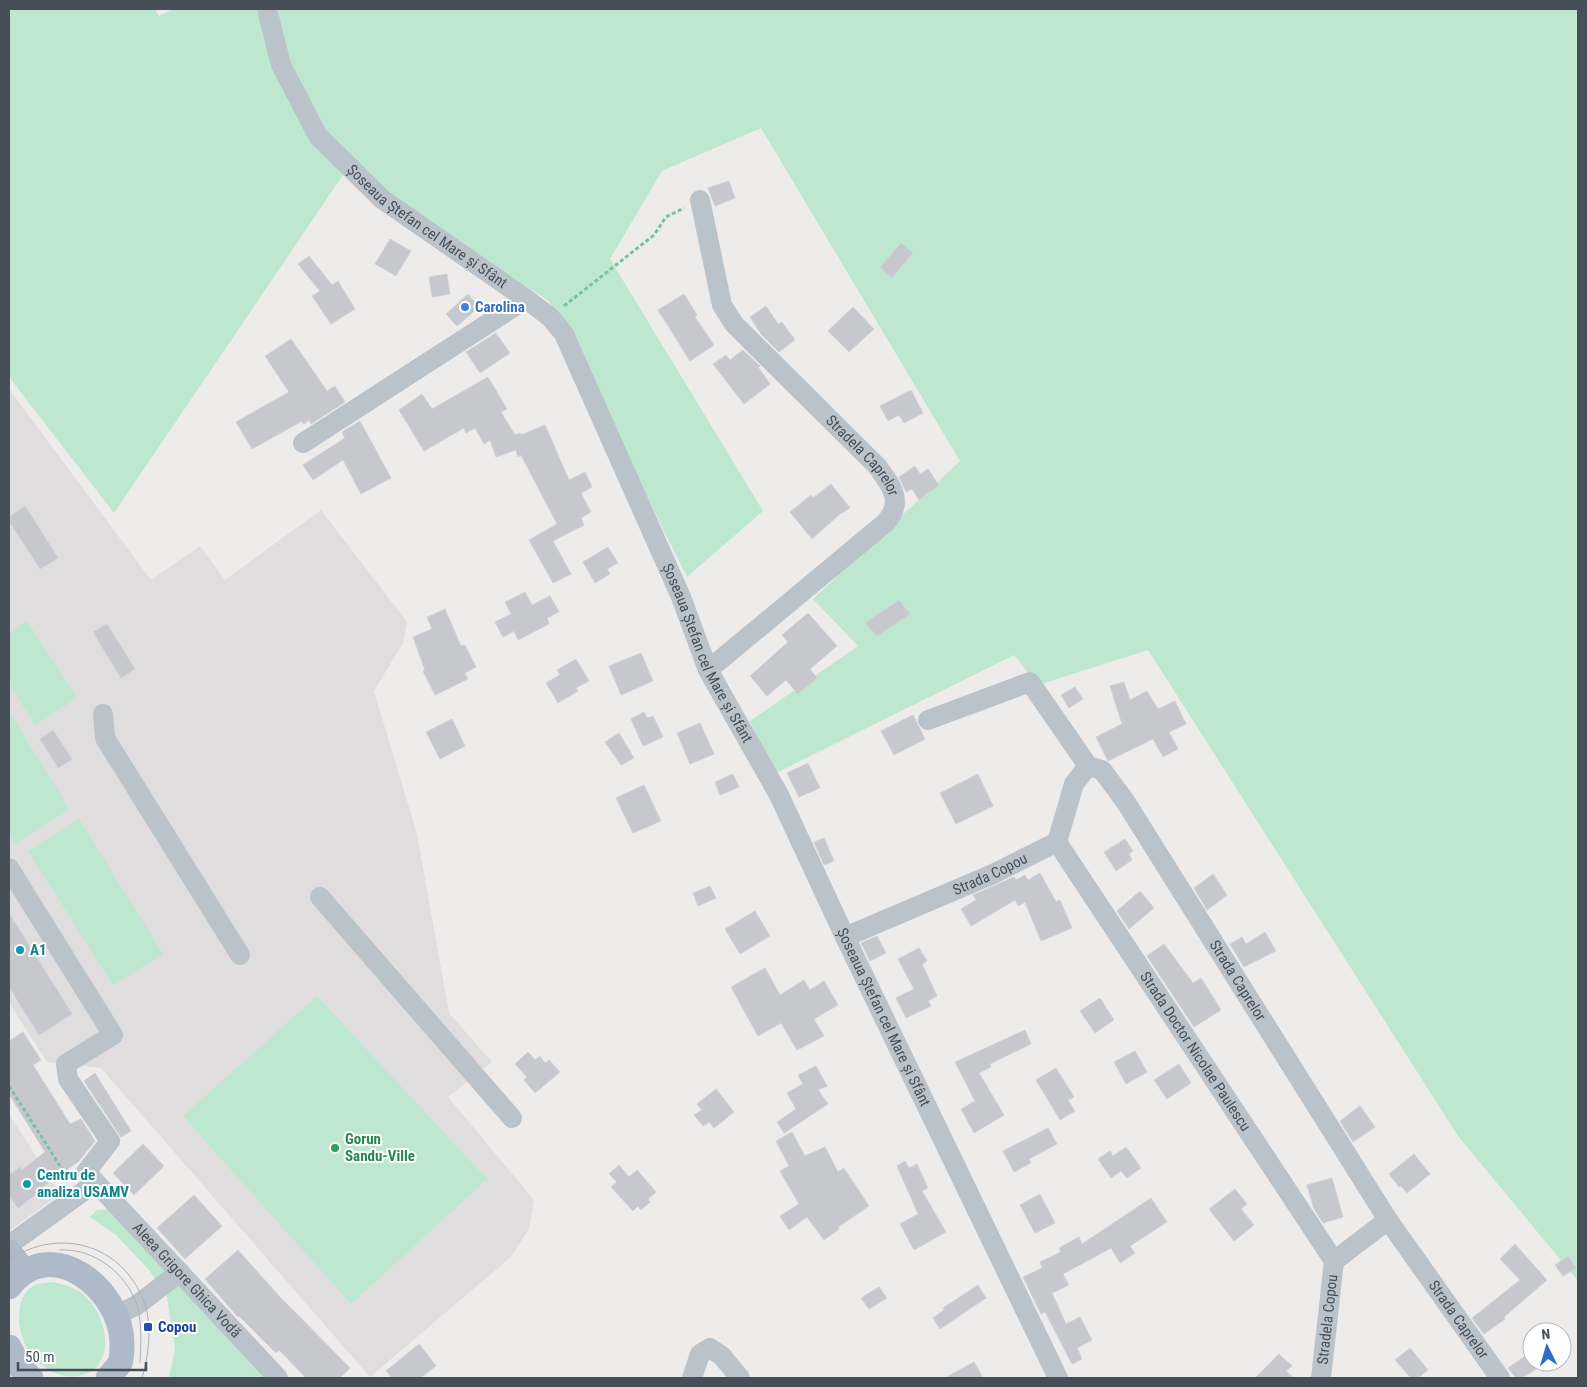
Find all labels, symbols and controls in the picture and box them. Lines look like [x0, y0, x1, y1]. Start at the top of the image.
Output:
street label: Șoseaua Ștefan cel Mare și Sfânt [343, 161, 511, 292]
place label: Carolina [475, 298, 525, 316]
marker: Carolina [459, 301, 471, 313]
street label: Stradela Caprelor [822, 411, 903, 498]
street label: Șoseaua Ștefan cel Mare și Sfânt [658, 561, 756, 746]
street label: Strada Copou [950, 849, 1030, 899]
street label: Șoseaua Ștefan cel Mare și Sfânt [833, 925, 934, 1109]
street label: Strada Caprelor [1206, 937, 1270, 1025]
place label: A1 [30, 941, 47, 959]
marker: A1 [14, 944, 26, 956]
street label: Strada Doctor Nicolae Paulescu [1136, 968, 1255, 1134]
place label: Gorun Sandu-Ville [345, 1130, 415, 1165]
marker: Gorun Sandu-Ville [329, 1142, 341, 1154]
place label: Centru de analiza USAMV [37, 1166, 129, 1201]
marker: Centru de analiza USAMV [21, 1178, 33, 1190]
street label: Aleea Grigore Ghica Vodă [129, 1219, 245, 1341]
street label: Stradela Copou [1314, 1273, 1341, 1365]
street label: Strada Caprelor [1425, 1277, 1493, 1363]
place label: Copou [158, 1318, 196, 1336]
marker: Copou [142, 1321, 154, 1333]
north arrow [1522, 1322, 1572, 1372]
text: N [1541, 1326, 1551, 1342]
scale bar [18, 1340, 145, 1372]
text: 50 m [25, 1348, 55, 1366]

